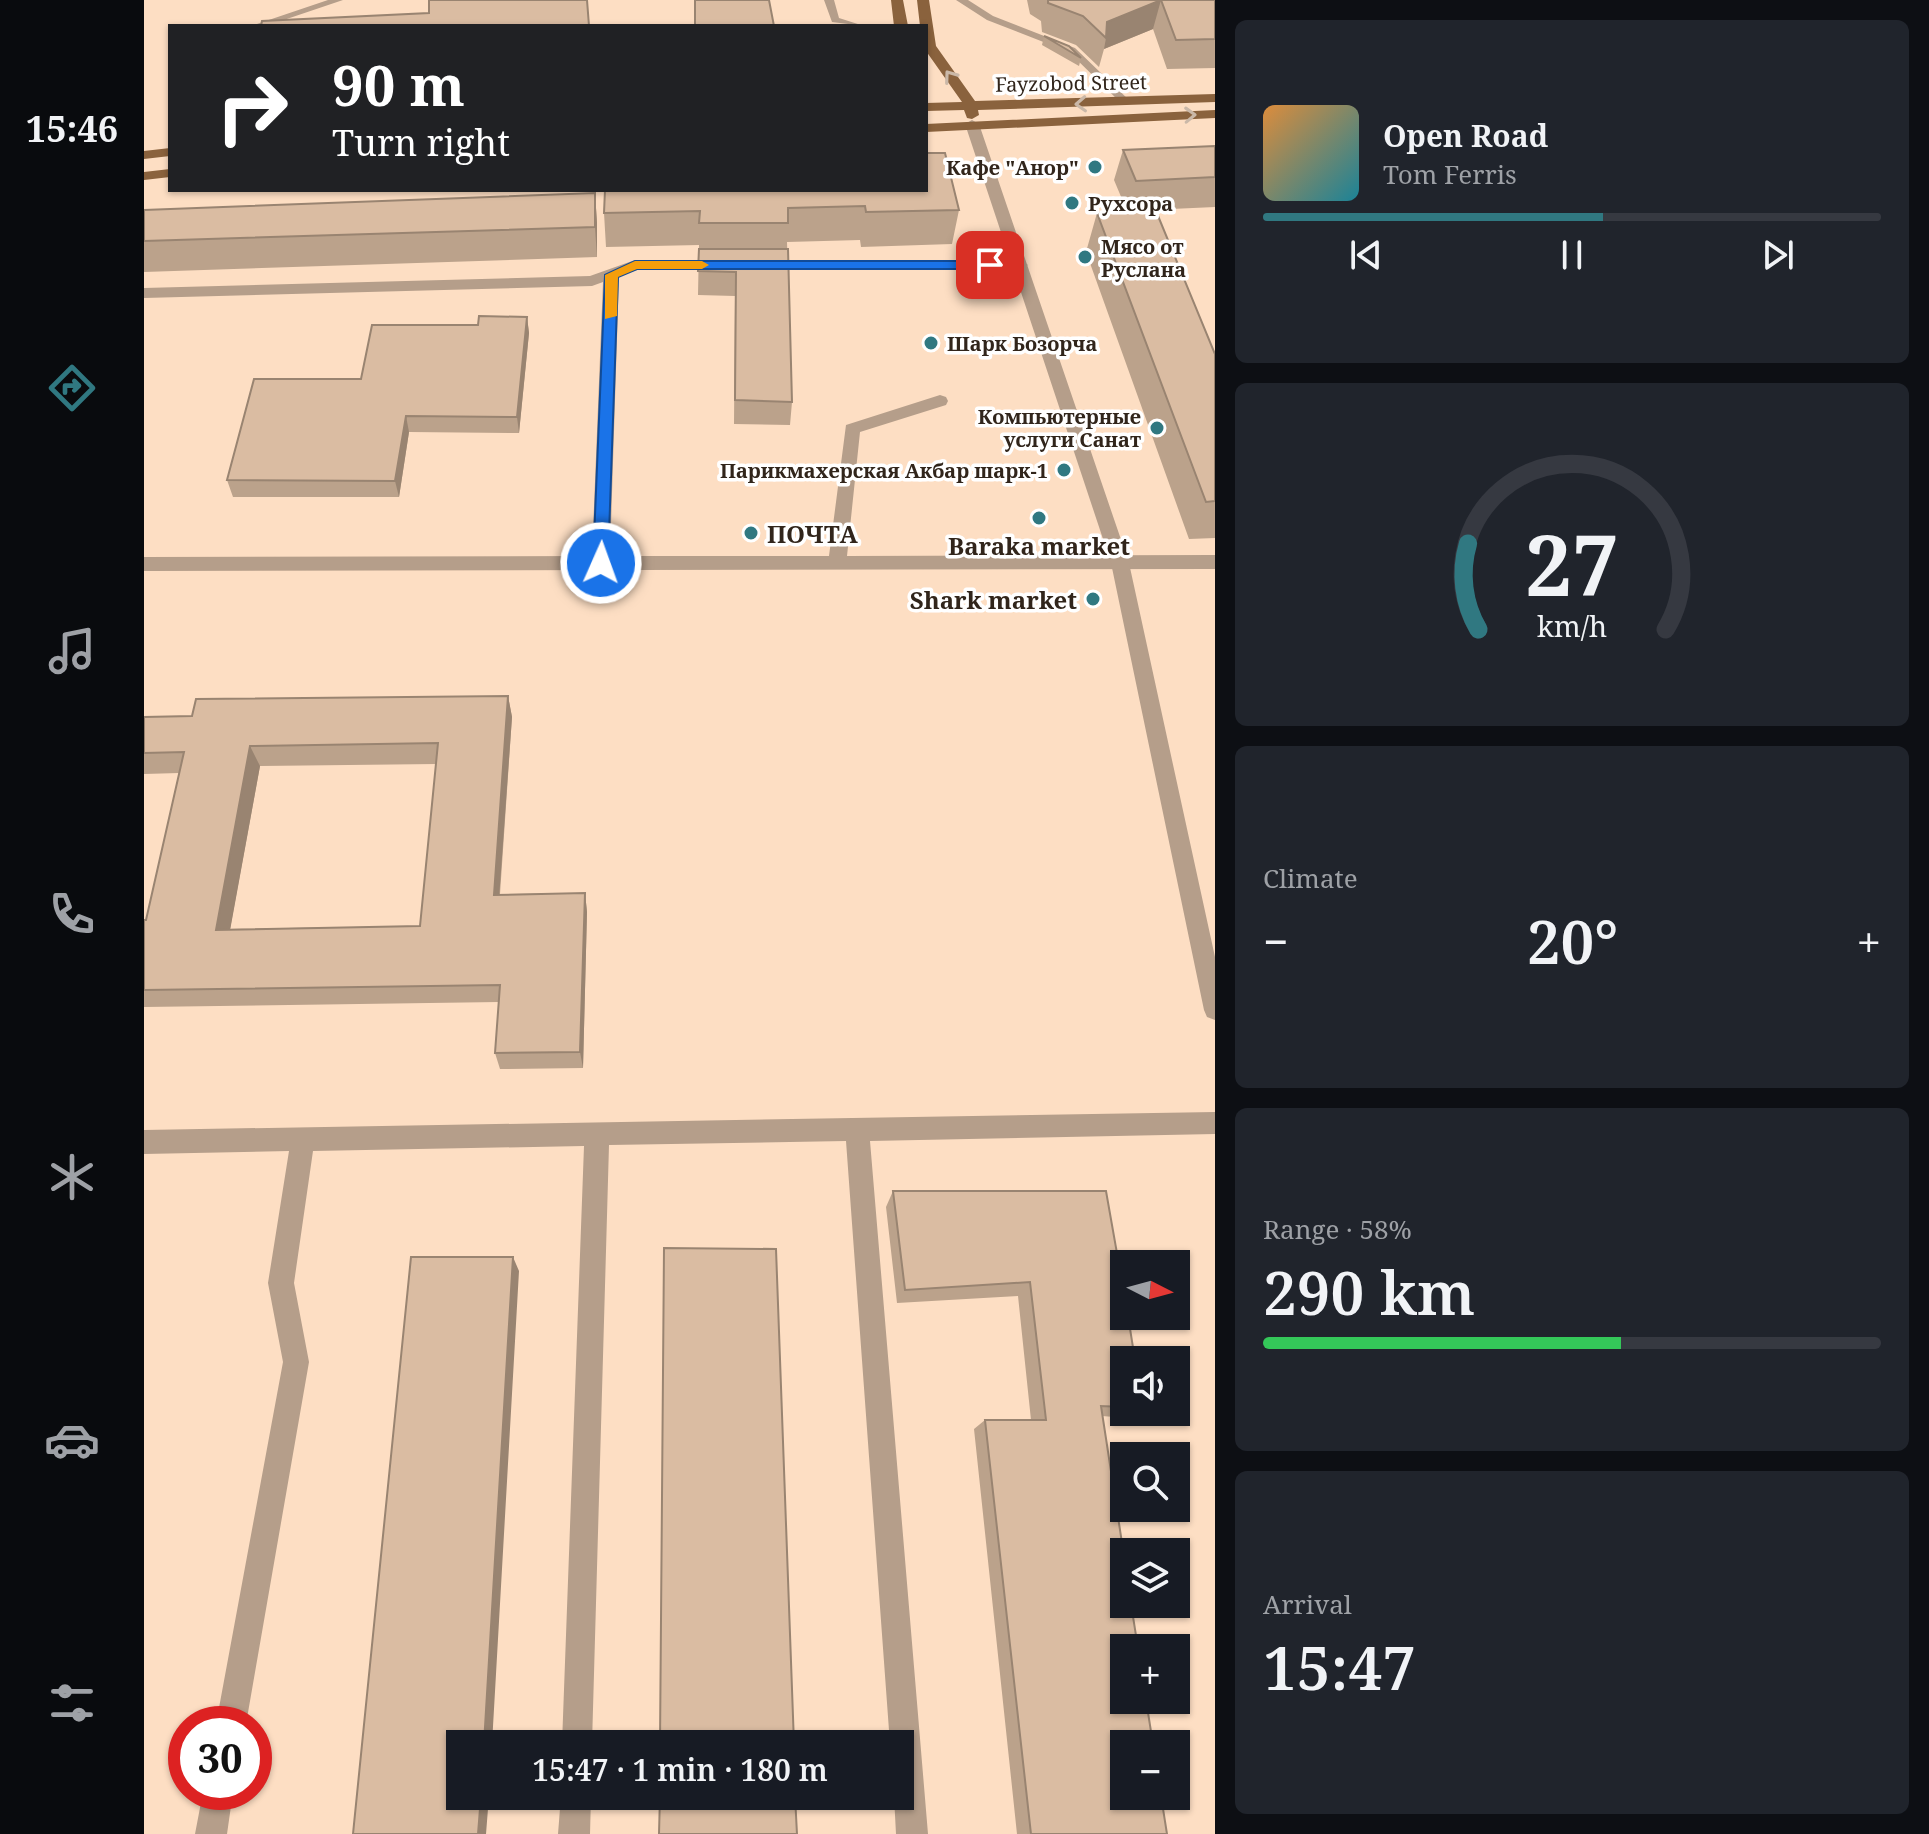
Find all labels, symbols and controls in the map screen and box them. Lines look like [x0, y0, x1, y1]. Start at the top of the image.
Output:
text: 90 m [332, 46, 465, 122]
icon: right [200, 56, 304, 160]
street label: Fayzobod Street [995, 68, 1147, 98]
one-way arrow [945, 70, 960, 84]
one-way arrow [1074, 95, 1087, 112]
text: 15:46 [26, 104, 118, 153]
one-way arrow [1184, 106, 1197, 123]
text: Open Road [1383, 115, 1548, 156]
text: Turn right [332, 118, 510, 167]
place label: Кафе "Анор" [946, 154, 1079, 181]
text: Tom Ferris [1383, 156, 1517, 192]
marker: Кафе "Анор" [1086, 158, 1104, 176]
place label: Рухсора [1088, 190, 1173, 217]
marker: Рухсора [1063, 194, 1081, 212]
pin [956, 231, 1024, 299]
place label: Мясо от Руслана [1101, 233, 1186, 283]
icon: previous [1344, 233, 1388, 277]
icon: pause [1550, 233, 1594, 277]
icon: next [1756, 233, 1800, 277]
icon: arrive [968, 243, 1012, 287]
marker: Мясо от Руслана [1076, 248, 1094, 266]
place label: Шарк Бозорча [947, 330, 1097, 357]
marker: Шарк Бозорча [922, 334, 940, 352]
icon: directions [44, 360, 100, 416]
place label: Компьютерные услуги Санат [978, 403, 1141, 453]
marker: Компьютерные услуги Санат [1148, 419, 1166, 437]
place label: Парикмахерская Акбар шарк-1 [720, 457, 1048, 484]
marker: Парикмахерская Акбар шарк-1 [1055, 461, 1073, 479]
text: 27 [1525, 507, 1619, 620]
marker: Baraka market [1030, 509, 1048, 527]
place label: ПОЧТА [767, 517, 858, 550]
position arrow [559, 521, 643, 605]
marker: ПОЧТА [742, 524, 760, 542]
place label: Baraka market [948, 529, 1130, 562]
place label: Shark market [910, 583, 1077, 616]
marker: Shark market [1084, 590, 1102, 608]
text: km/h [1537, 606, 1607, 645]
icon: music [44, 623, 100, 679]
text: Climate [1263, 860, 1358, 896]
icon: phone [44, 886, 100, 942]
text: 20° [1527, 900, 1618, 982]
text: − [1263, 911, 1288, 971]
text: + [1856, 911, 1881, 971]
icon: climate [44, 1149, 100, 1205]
text: Range · 58% [1263, 1211, 1412, 1247]
north arrow [1110, 1250, 1190, 1330]
map controls [1110, 1250, 1190, 1810]
text: 290 km [1263, 1251, 1475, 1333]
button: sound [1110, 1346, 1190, 1426]
icon: car [44, 1412, 100, 1468]
button: search [1110, 1442, 1190, 1522]
button: layers [1110, 1538, 1190, 1618]
text: Arrival [1263, 1586, 1352, 1622]
text: 15:47 [1263, 1626, 1416, 1708]
button: + [1110, 1634, 1190, 1714]
icon: filters [44, 1675, 100, 1731]
speed limit sign: 30 [168, 1706, 272, 1810]
button: − [1110, 1730, 1190, 1810]
text: 15:47 · 1 min · 180 m [532, 1749, 828, 1790]

